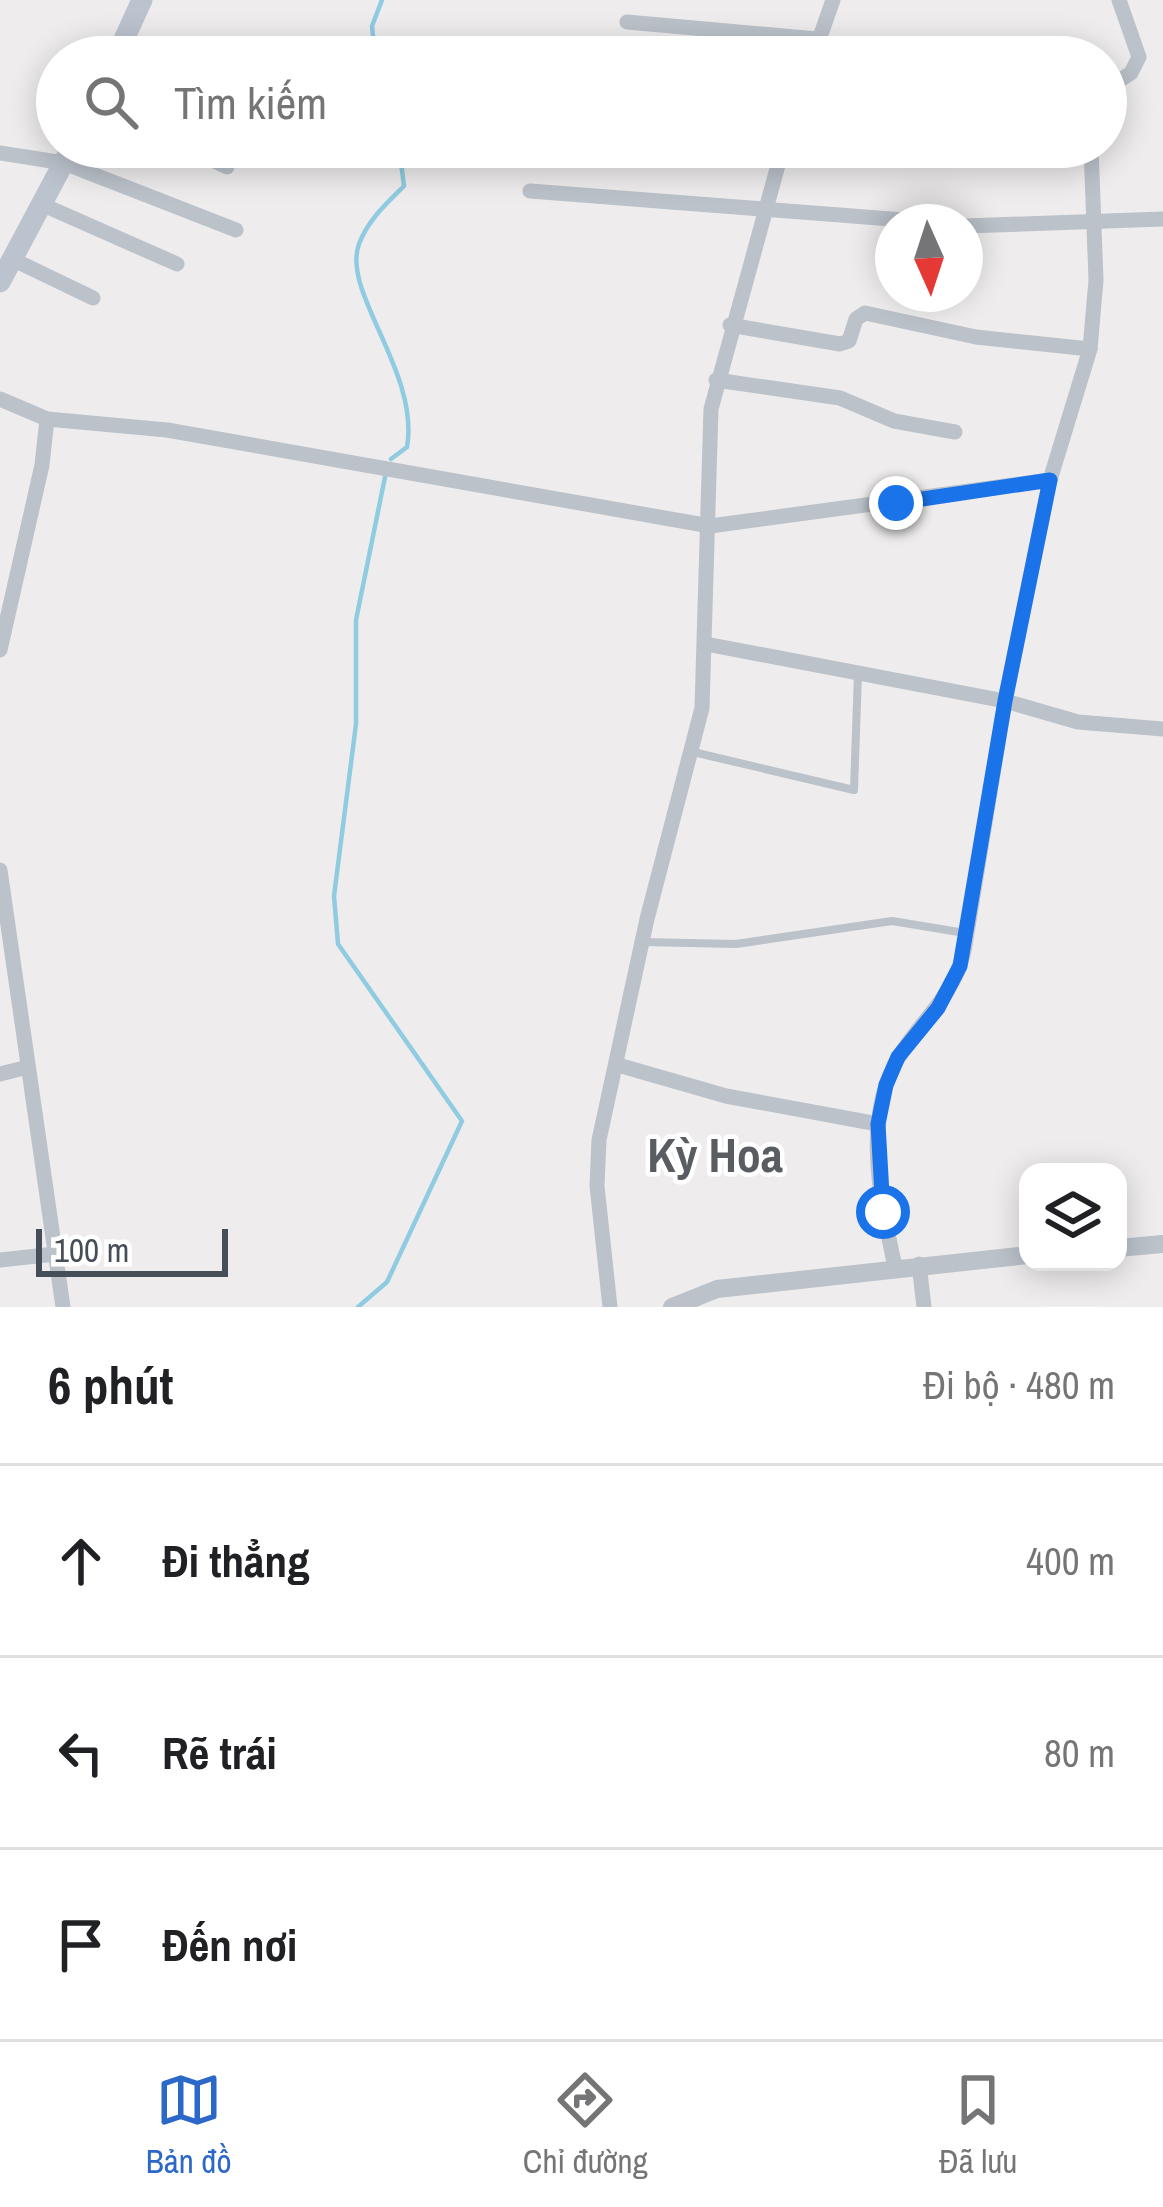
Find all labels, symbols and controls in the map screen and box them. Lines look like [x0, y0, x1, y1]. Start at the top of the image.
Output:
search box [36, 36, 1127, 168]
icon: search [78, 69, 144, 135]
text: Tìm kiếm [174, 72, 327, 133]
north arrow [875, 204, 983, 312]
route end [869, 476, 923, 530]
district label: Kỳ Hoa [647, 1122, 783, 1187]
map controls [1019, 1163, 1127, 1271]
button: layers [1019, 1163, 1127, 1271]
route start [856, 1185, 910, 1239]
scale bar [36, 1223, 228, 1276]
text: 100 m [54, 1228, 129, 1272]
text: 6 phút [48, 1351, 173, 1420]
text: Đi bộ · 480 m [923, 1359, 1115, 1411]
icon: ahead [48, 1528, 114, 1594]
text: Đi thẳng [162, 1530, 310, 1591]
text: 400 m [1026, 1535, 1115, 1587]
icon: left [48, 1720, 114, 1786]
text: Rẽ trái [162, 1722, 277, 1783]
text: 80 m [1044, 1727, 1115, 1779]
icon: arrive [48, 1912, 114, 1978]
text: Đến nơi [162, 1914, 297, 1975]
tab: Bản đồ [146, 2067, 231, 2183]
tab: Chỉ đường [523, 2067, 648, 2183]
tab: Đã lưu [939, 2067, 1017, 2183]

